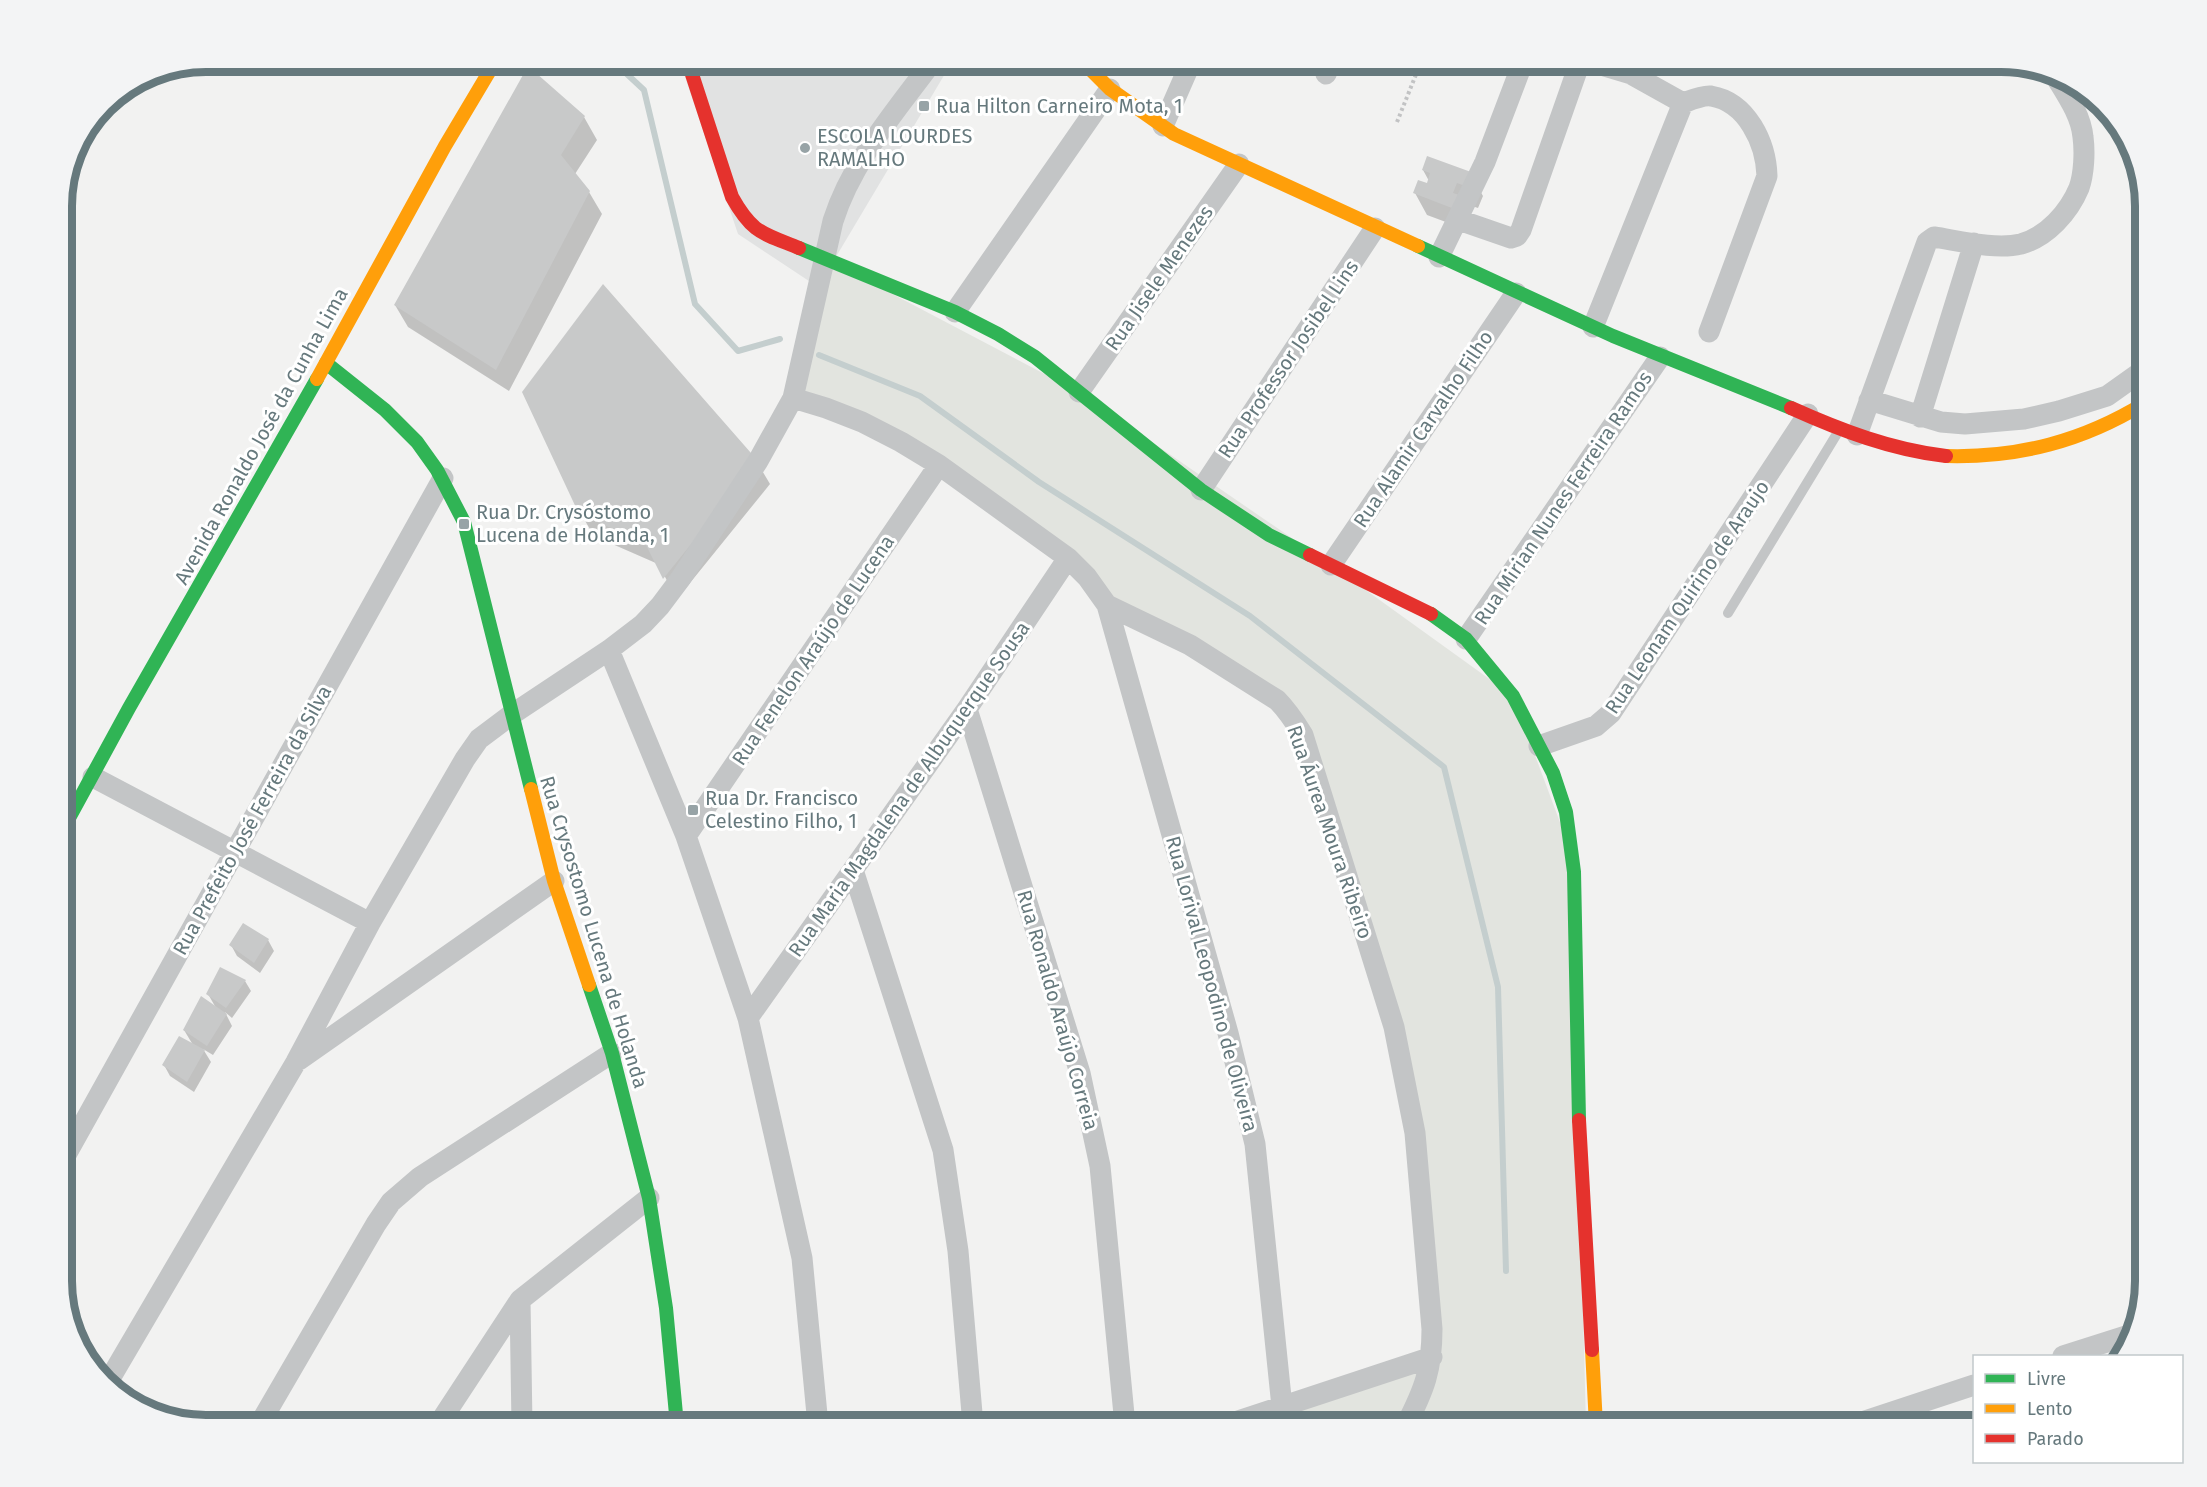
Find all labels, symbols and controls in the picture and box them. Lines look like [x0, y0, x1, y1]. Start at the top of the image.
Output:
place label: Rua Hilton Carneiro Mota, 1 [936, 94, 1183, 118]
marker: Rua Hilton Carneiro Mota, 1 [917, 99, 931, 113]
place label: ESCOLA LOURDES RAMALHO [817, 124, 972, 171]
marker: ESCOLA LOURDES RAMALHO [798, 141, 812, 155]
street label: Rua Jisele Menezes [1100, 201, 1218, 355]
street label: Rua Professor Josibel Lins [1213, 255, 1363, 463]
street label: Avenida Ronaldo José da Cunha Lima [169, 284, 353, 588]
street label: Rua Alamir Carvalho Filho [1348, 326, 1498, 532]
street label: Rua Mirian Nunes Ferreira Ramos [1469, 367, 1657, 629]
street label: Rua Leonam Quirino de Araujo [1600, 476, 1774, 718]
place label: Rua Dr. Crysóstomo Lucena de Holanda, 1 [476, 500, 669, 547]
marker: Rua Dr. Crysóstomo Lucena de Holanda, 1 [457, 517, 471, 531]
street label: Rua Fenelon Araújo de Lucena [727, 530, 899, 770]
street label: Rua Maria Magdalena de Albuquerque Sousa [783, 617, 1035, 961]
street label: Rua Prefeito José Ferreira da Silva [168, 681, 336, 959]
street label: Rua Áurea Moura Ribeiro [1282, 722, 1378, 942]
street label: Rua Crysostomo Lucena de Holanda [535, 773, 653, 1091]
place label: Rua Dr. Francisco Celestino Filho, 1 [705, 786, 858, 833]
marker: Rua Dr. Francisco Celestino Filho, 1 [686, 803, 700, 817]
street label: Rua Lorival Leopodino de Oliveira [1161, 833, 1263, 1135]
street label: Rua Ronaldo Araújo Correia [1012, 887, 1104, 1133]
legend [1973, 1355, 2183, 1463]
text: Livre [2027, 1368, 2066, 1390]
text: Lento [2027, 1398, 2073, 1420]
text: Parado [2027, 1428, 2084, 1450]

